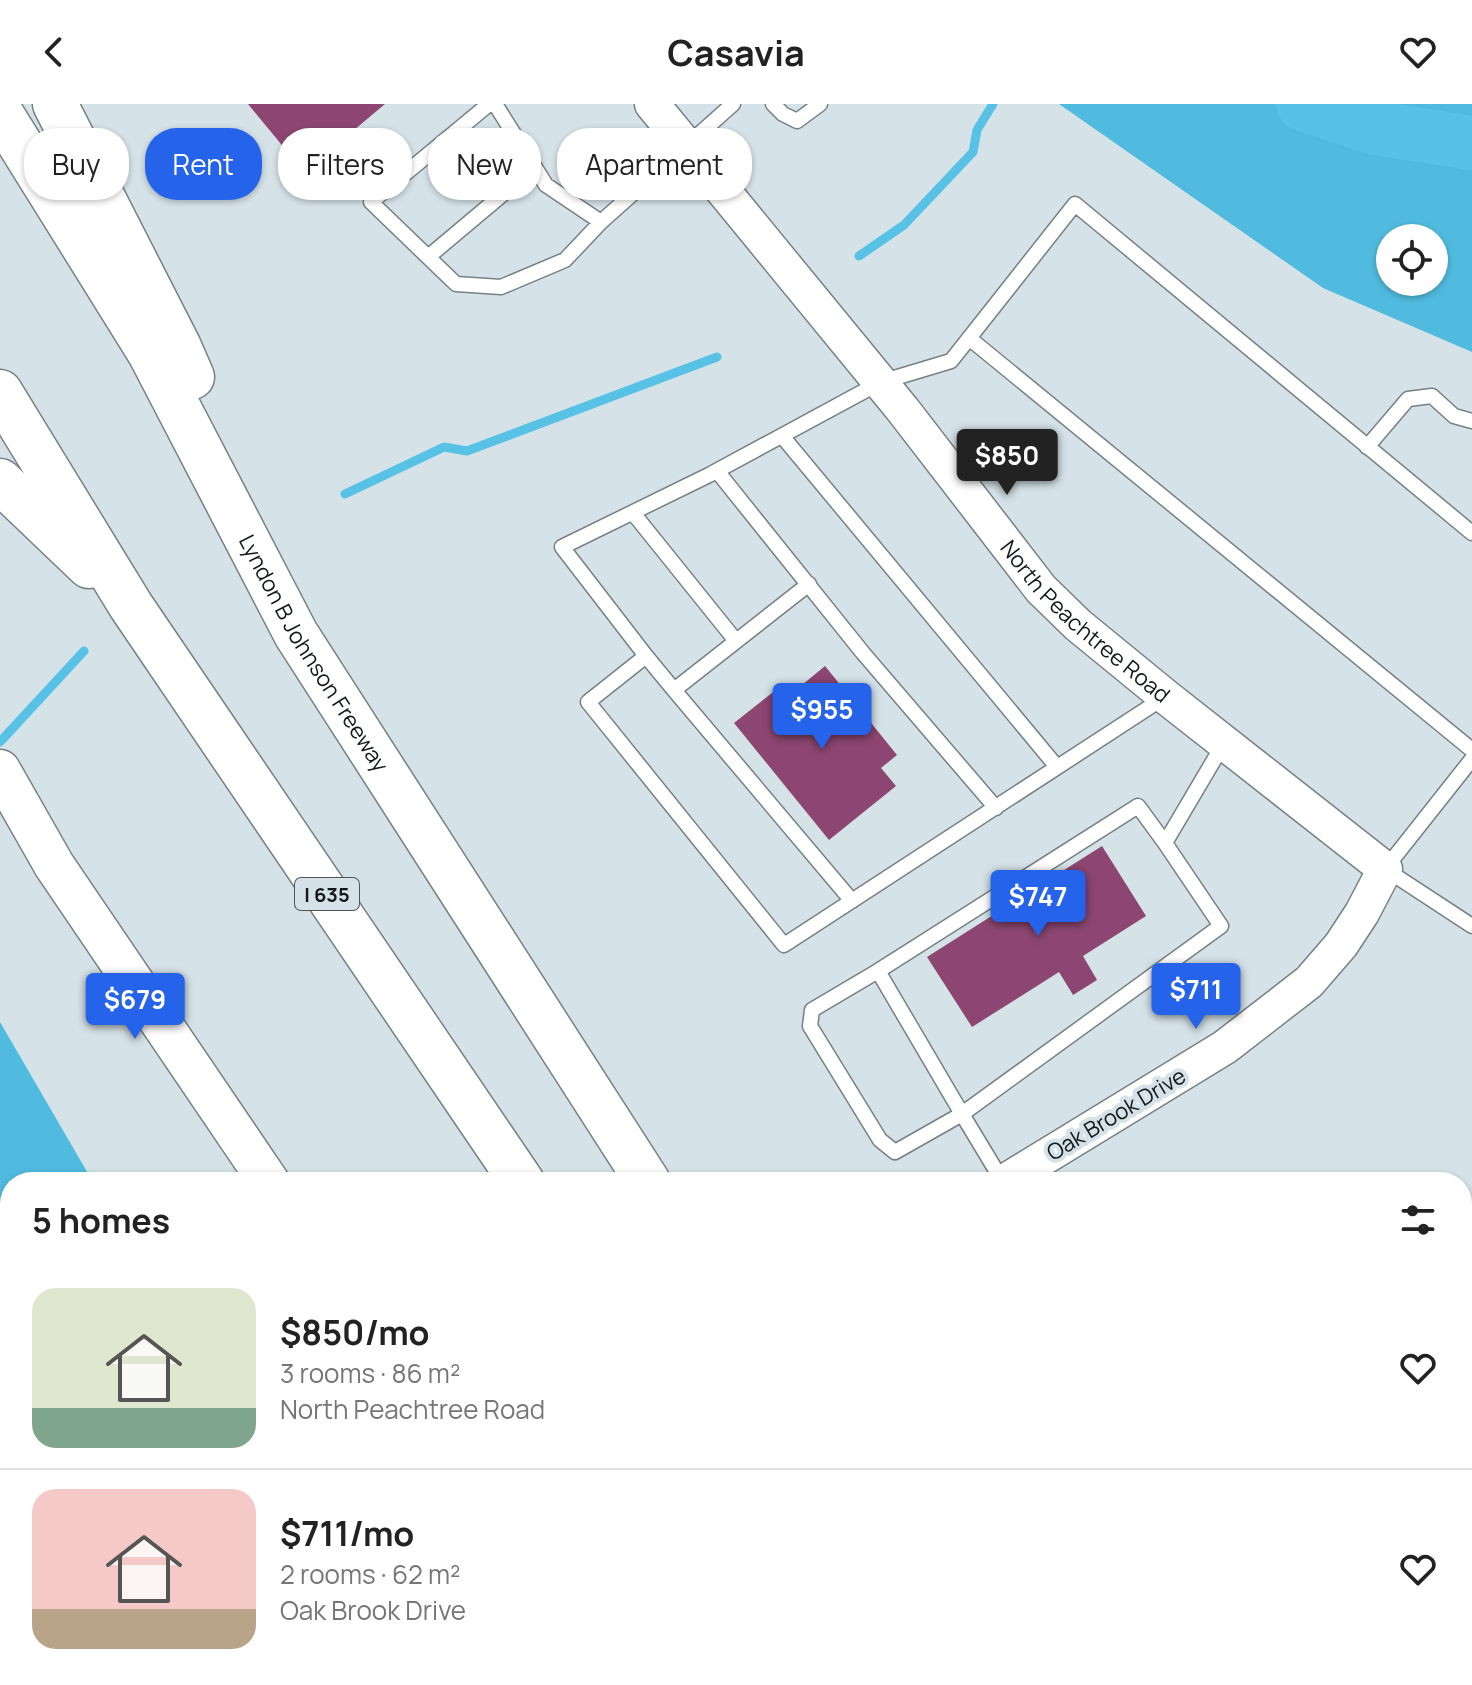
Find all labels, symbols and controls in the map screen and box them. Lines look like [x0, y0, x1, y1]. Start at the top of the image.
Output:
text: Casavia [667, 28, 805, 77]
icon: back [32, 30, 76, 74]
icon: heart [1396, 30, 1440, 74]
chip: Buy [24, 128, 129, 200]
chip: Rent [145, 128, 262, 200]
chip: Filters [278, 128, 412, 200]
chip: New [428, 128, 541, 200]
chip: Apartment [557, 128, 752, 200]
map controls [1376, 224, 1448, 296]
button: locate [1376, 224, 1448, 296]
pin: $850 [960, 429, 1054, 497]
text: $850 [975, 437, 1039, 473]
street label: Lyndon B Johnson Freeway [232, 529, 396, 778]
street label: North Peachtree Road [994, 534, 1176, 709]
pin: $955 [775, 683, 869, 751]
text: $955 [791, 691, 853, 727]
pin: $747 [991, 870, 1085, 938]
road number: I 635 [295, 878, 359, 910]
text: $747 [1009, 878, 1067, 914]
pin: $711 [1149, 963, 1243, 1031]
text: $711 [1170, 971, 1222, 1007]
pin: $679 [88, 973, 182, 1041]
text: $679 [104, 981, 166, 1017]
street label: Oak Brook Drive [1041, 1061, 1191, 1167]
text: 5 homes [32, 1197, 170, 1243]
icon: filters [1396, 1198, 1440, 1242]
text: $850/mo [280, 1309, 429, 1355]
icon: home [96, 1320, 192, 1416]
icon: heart [1396, 1346, 1440, 1390]
text: 3 rooms · 86 m² [280, 1355, 460, 1391]
text: North Peachtree Road [280, 1391, 545, 1427]
text: $711/mo [280, 1510, 414, 1556]
icon: home [96, 1521, 192, 1617]
icon: heart [1396, 1547, 1440, 1591]
text: 2 rooms · 62 m² [280, 1556, 460, 1592]
text: Oak Brook Drive [280, 1592, 466, 1628]

